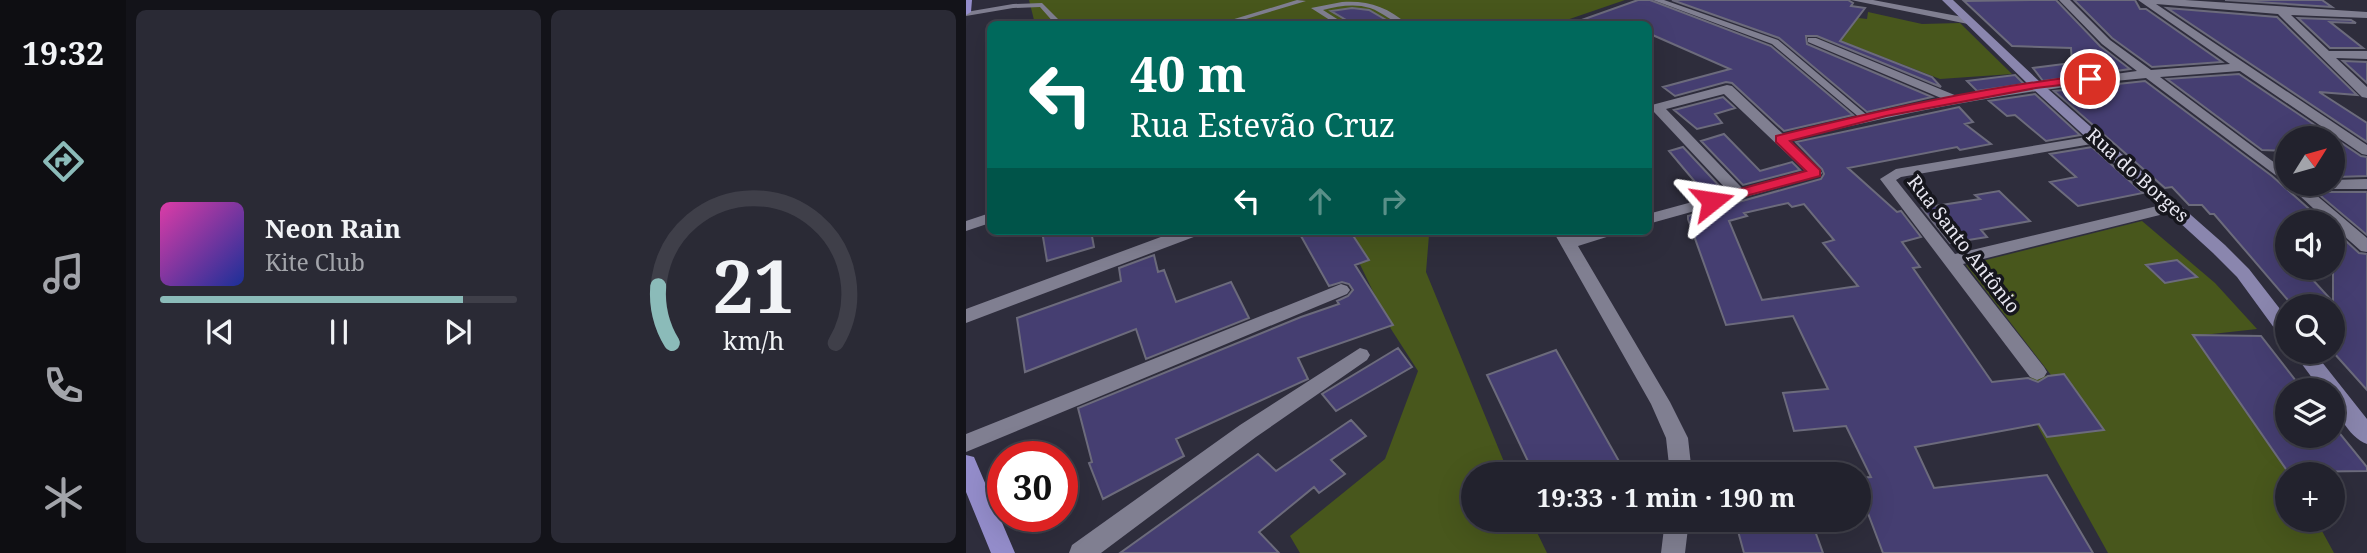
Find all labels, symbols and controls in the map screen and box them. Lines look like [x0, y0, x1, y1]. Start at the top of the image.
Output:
text: 19:32 [22, 31, 104, 74]
text: 40 m [1130, 40, 1246, 106]
icon: left [1015, 49, 1106, 140]
pin [2060, 49, 2120, 109]
icon: arrive [2071, 60, 2109, 98]
text: Rua Estevão Cruz [1130, 103, 1395, 146]
street label: Rua do Borges [2081, 122, 2195, 228]
north arrow [2275, 126, 2345, 196]
map controls [2275, 126, 2345, 532]
icon: directions [39, 137, 88, 186]
position arrow [1675, 164, 1749, 238]
street label: Rua Santo Antônio [1902, 170, 2026, 318]
icon: left [1228, 182, 1266, 220]
icon: ahead [1301, 182, 1339, 220]
icon: right [1374, 182, 1412, 220]
text: Neon Rain [265, 210, 401, 246]
button: sound [2275, 210, 2345, 280]
text: 21 [712, 235, 795, 334]
text: Kite Club [265, 246, 365, 278]
icon: music [39, 249, 88, 298]
button: search [2275, 294, 2345, 364]
icon: previous [201, 313, 239, 351]
icon: pause [320, 313, 358, 351]
icon: next [439, 313, 477, 351]
text: km/h [723, 322, 784, 356]
icon: phone [39, 361, 88, 410]
button: layers [2275, 378, 2345, 448]
speed limit sign: 30 [987, 441, 1078, 532]
button: + [2275, 462, 2345, 532]
icon: climate [39, 473, 88, 522]
text: 19:33 · 1 min · 190 m [1536, 479, 1796, 515]

